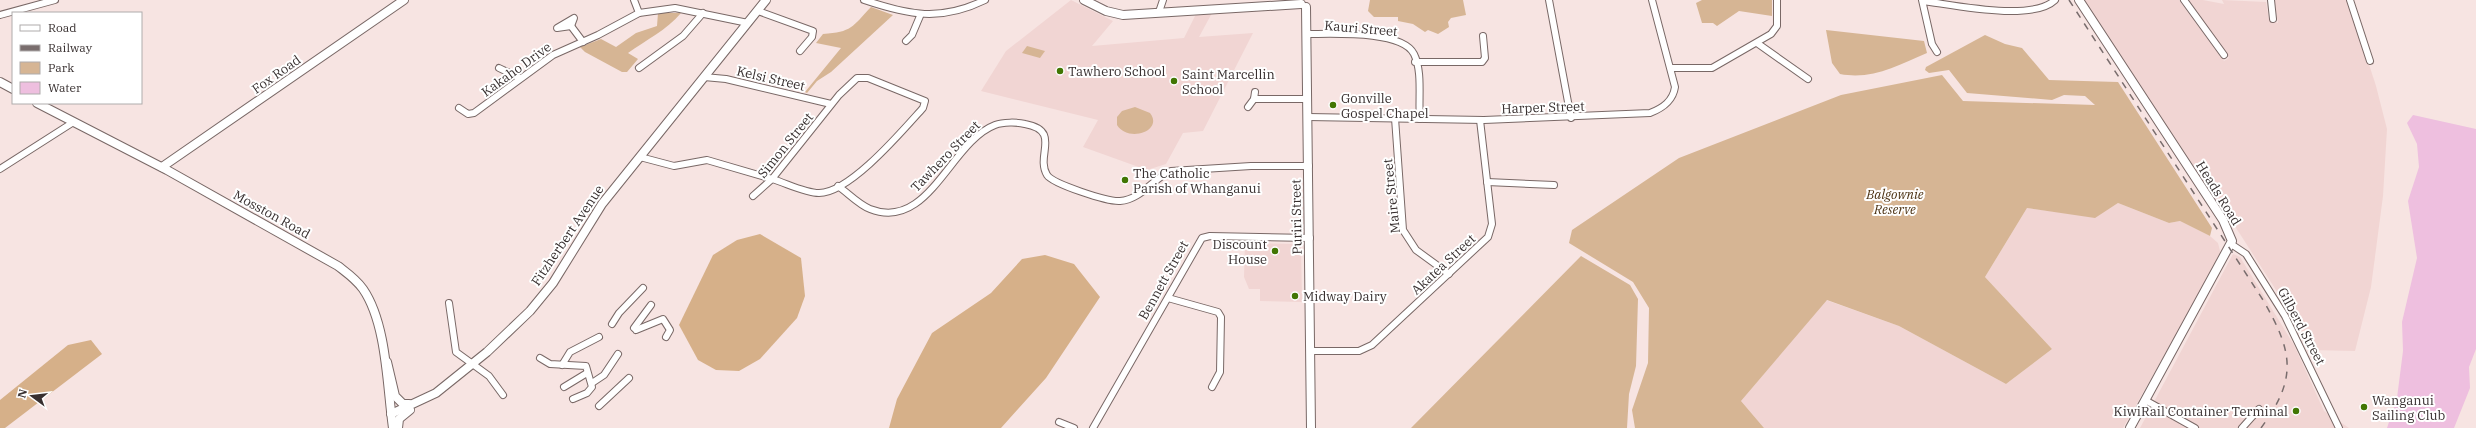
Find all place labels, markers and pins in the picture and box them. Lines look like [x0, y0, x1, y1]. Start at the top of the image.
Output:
place label: Tawhero School [1068, 63, 1165, 80]
marker: Tawhero School [1055, 66, 1065, 76]
place label: Saint Marcellin School [1182, 66, 1275, 98]
marker: Saint Marcellin School [1169, 76, 1179, 86]
place label: Gonville Gospel Chapel [1341, 90, 1429, 122]
marker: Gonville Gospel Chapel [1328, 100, 1338, 110]
place label: The Catholic Parish of Whanganui [1133, 165, 1261, 197]
marker: The Catholic Parish of Whanganui [1120, 175, 1130, 185]
place label: Discount House [1213, 236, 1267, 268]
marker: Discount House [1270, 246, 1280, 256]
place label: Midway Dairy [1303, 288, 1387, 305]
marker: Midway Dairy [1290, 291, 1300, 301]
place label: Wanganui Sailing Club [2372, 392, 2446, 424]
marker: Wanganui Sailing Club [2359, 402, 2369, 412]
place label: KiwiRail Container Terminal [2113, 403, 2288, 420]
marker: KiwiRail Container Terminal [2291, 406, 2301, 416]

